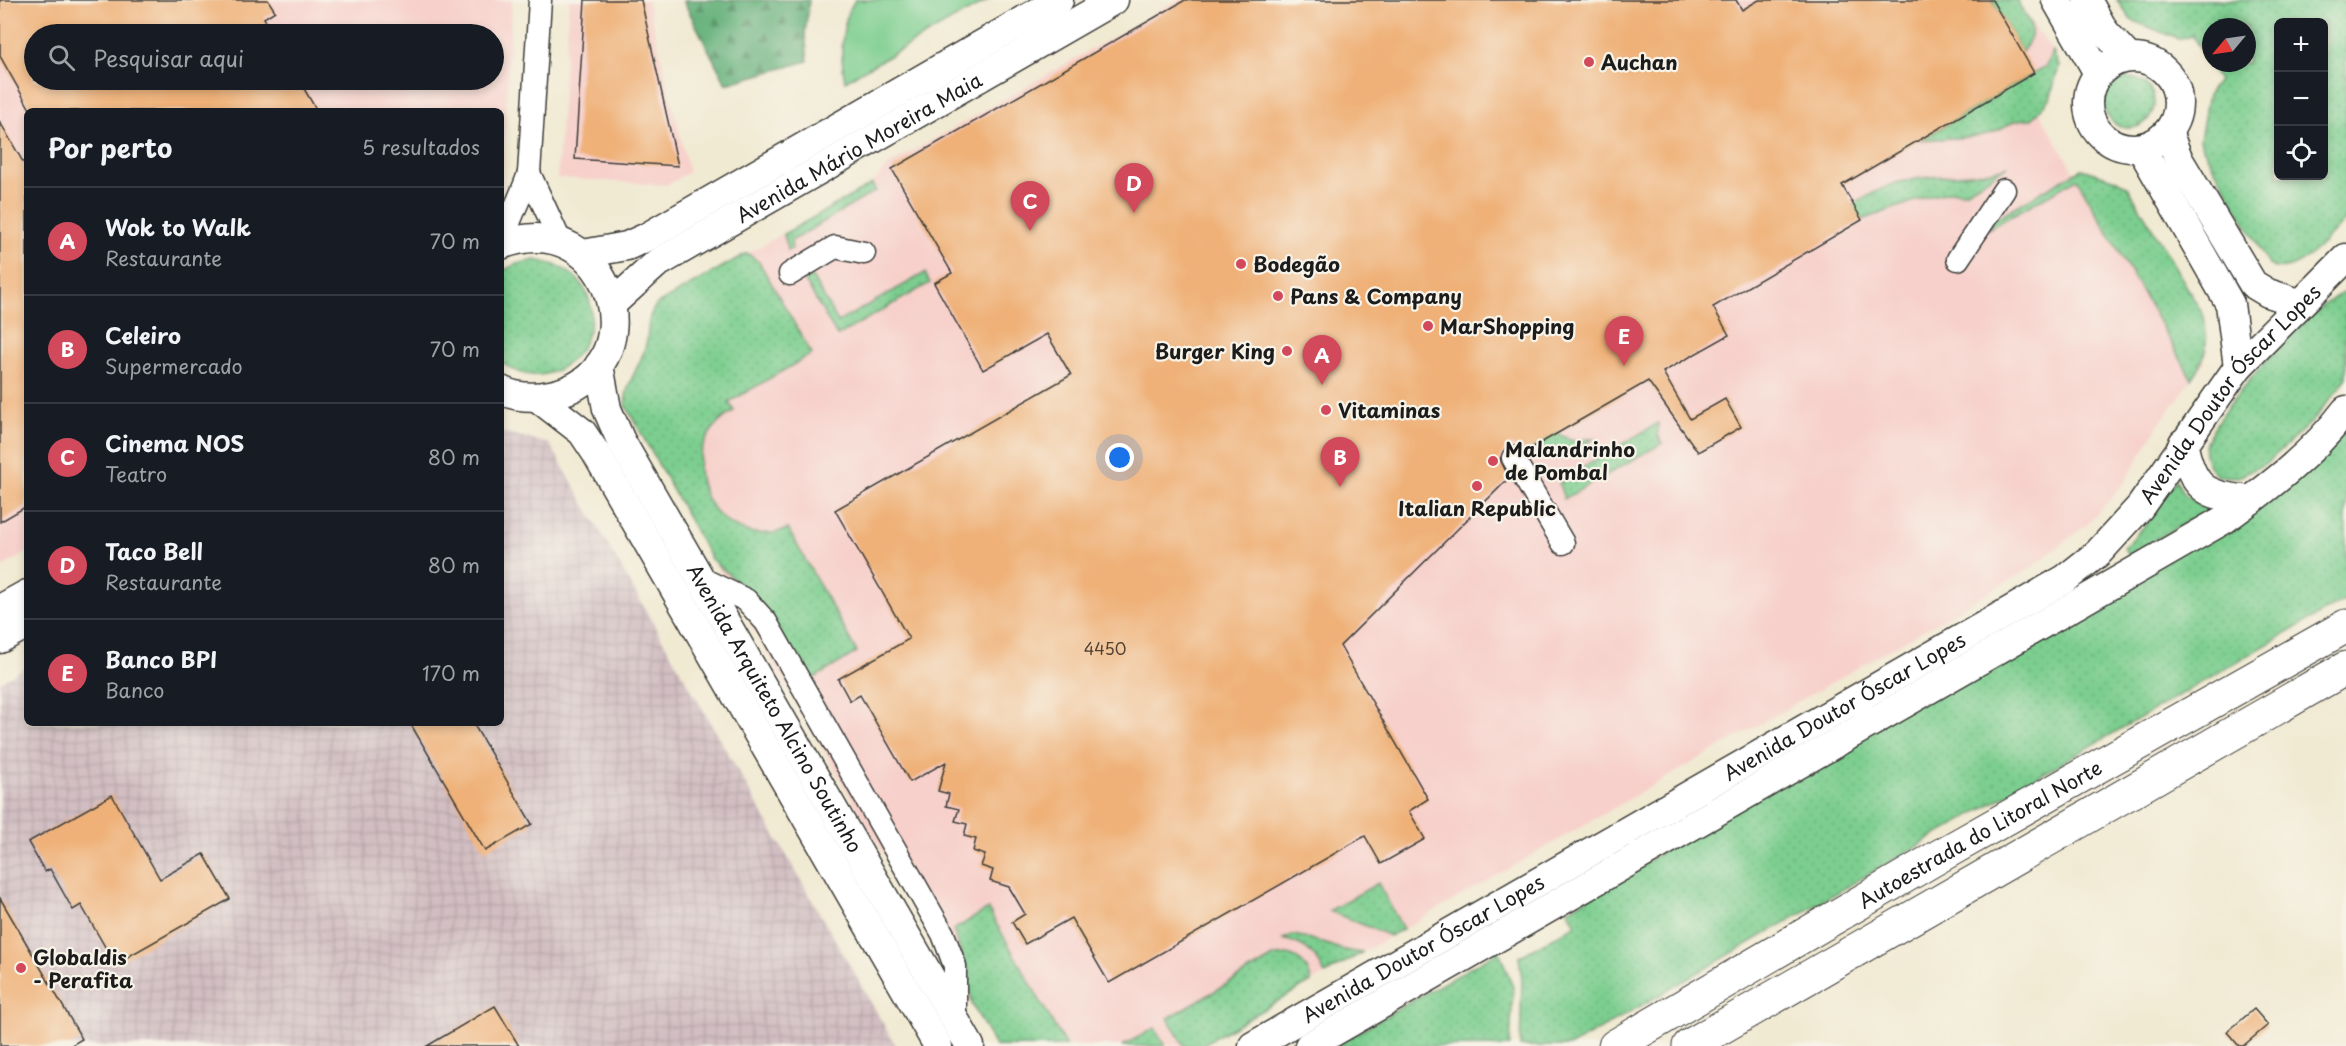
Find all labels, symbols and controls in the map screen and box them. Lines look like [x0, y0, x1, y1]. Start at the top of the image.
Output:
north arrow [2202, 18, 2256, 72]
map controls [2274, 18, 2328, 180]
button: + [2274, 18, 2328, 72]
search box [24, 24, 504, 90]
icon: search [45, 41, 78, 74]
text: Pesquisar aqui [93, 41, 244, 74]
place label: Auchan [1601, 47, 1678, 77]
marker: Auchan [1582, 55, 1596, 69]
street label: Avenida Mário Moreira Maia [730, 64, 987, 230]
button: − [2274, 72, 2328, 126]
button: locate [2274, 126, 2328, 180]
text: Por perto [48, 128, 172, 167]
text: 5 resultados [362, 132, 480, 162]
pin: D [1114, 164, 1154, 213]
pin: C [1010, 182, 1050, 231]
text: Wok to Walk [105, 210, 251, 243]
text: A [60, 226, 75, 256]
text: 70 m [430, 226, 480, 256]
text: Restaurante [105, 243, 222, 273]
place label: Bodegão [1253, 249, 1340, 279]
marker: Bodegão [1234, 257, 1248, 271]
street label: Avenida Doutor Óscar Lopes [2132, 277, 2327, 509]
place label: Pans & Company [1290, 281, 1462, 311]
marker: Pans & Company [1271, 289, 1285, 303]
place label: MarShopping [1440, 311, 1575, 341]
pin: E [1604, 316, 1644, 366]
text: Celeiro [105, 318, 181, 351]
marker: MarShopping [1421, 319, 1435, 333]
text: B [61, 334, 74, 364]
text: 70 m [430, 334, 480, 364]
place label: Burger King [1155, 336, 1275, 366]
pin: A [1302, 336, 1342, 385]
marker: Burger King [1280, 344, 1294, 358]
text: Supermercado [105, 351, 243, 381]
place label: Vitaminas [1338, 395, 1441, 425]
marker: Vitaminas [1319, 403, 1333, 417]
text: Cinema NOS [105, 426, 244, 459]
place label: Malandrinho de Pombal [1505, 434, 1635, 487]
pin: B [1320, 438, 1360, 487]
text: C [60, 442, 75, 472]
text: 80 m [428, 442, 480, 472]
your location [1105, 443, 1134, 472]
marker: Malandrinho de Pombal [1486, 454, 1500, 468]
text: Teatro [105, 459, 167, 489]
marker: Italian Republic [1470, 479, 1484, 493]
place label: Italian Republic [1398, 493, 1556, 523]
text: Taco Bell [105, 534, 203, 567]
text: D [60, 550, 75, 580]
text: 80 m [428, 550, 480, 580]
street label: Avenida Arquiteto Alcino Soutinho [680, 558, 870, 858]
text: Restaurante [105, 567, 222, 597]
street label: Avenida Doutor Óscar Lopes [1718, 624, 1971, 788]
house number: 4450 [1084, 636, 1126, 660]
text: Banco BPI [105, 642, 217, 675]
text: E [61, 658, 74, 688]
text: 170 m [422, 658, 480, 688]
text: Banco [105, 675, 164, 705]
street label: Autoestrada do Litoral Norte [1852, 752, 2107, 916]
street label: Avenida Doutor Óscar Lopes [1296, 867, 1550, 1030]
place label: Globaldis - Perafita [33, 942, 133, 995]
marker: Globaldis - Perafita [14, 961, 28, 975]

